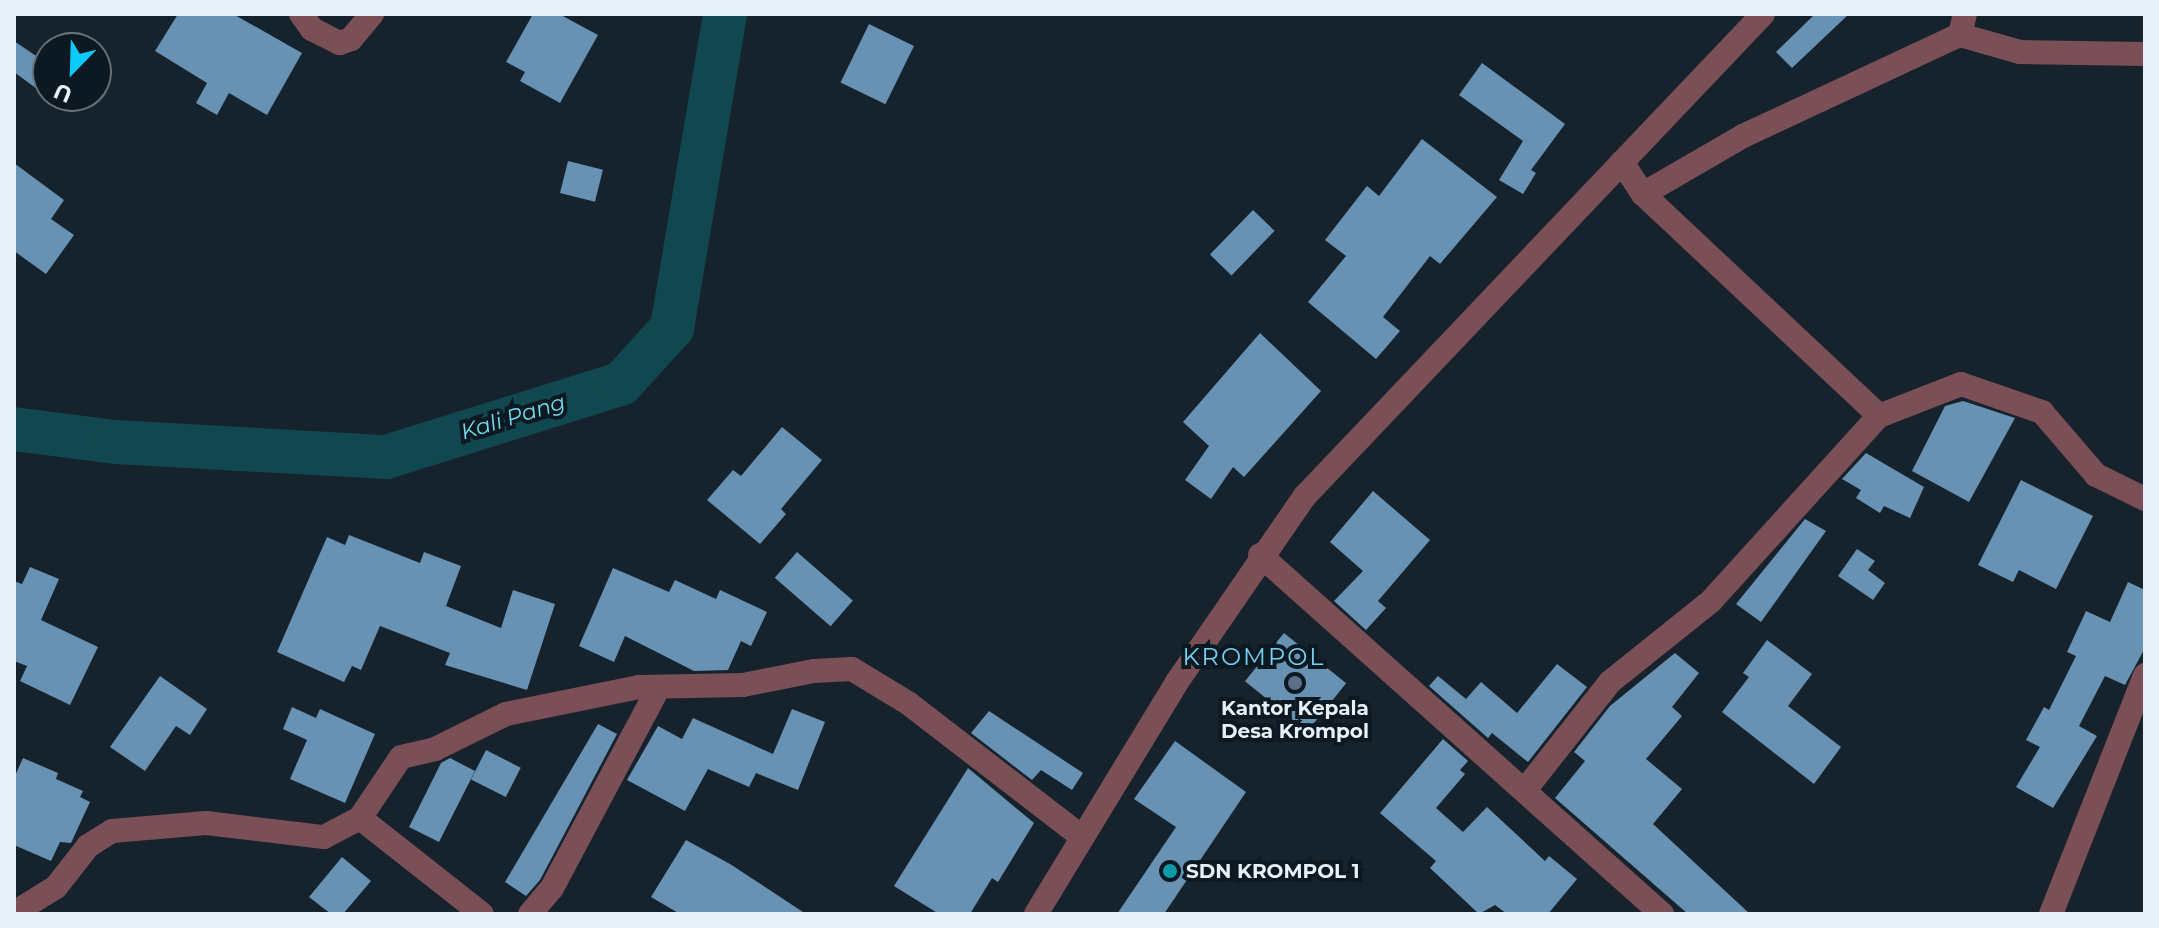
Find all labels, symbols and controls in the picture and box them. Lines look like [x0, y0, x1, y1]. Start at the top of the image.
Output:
north arrow [32, 32, 112, 112]
text: U [50, 77, 76, 109]
water label: Kali Pang [457, 389, 569, 445]
district label: KROMPOL [1183, 643, 1325, 671]
marker: Kantor Kepala Desa Krompol [1286, 674, 1304, 692]
place label: Kantor Kepala Desa Krompol [1221, 696, 1369, 743]
place label: SDN KROMPOL 1 [1186, 859, 1360, 883]
marker: SDN KROMPOL 1 [1161, 862, 1179, 880]

